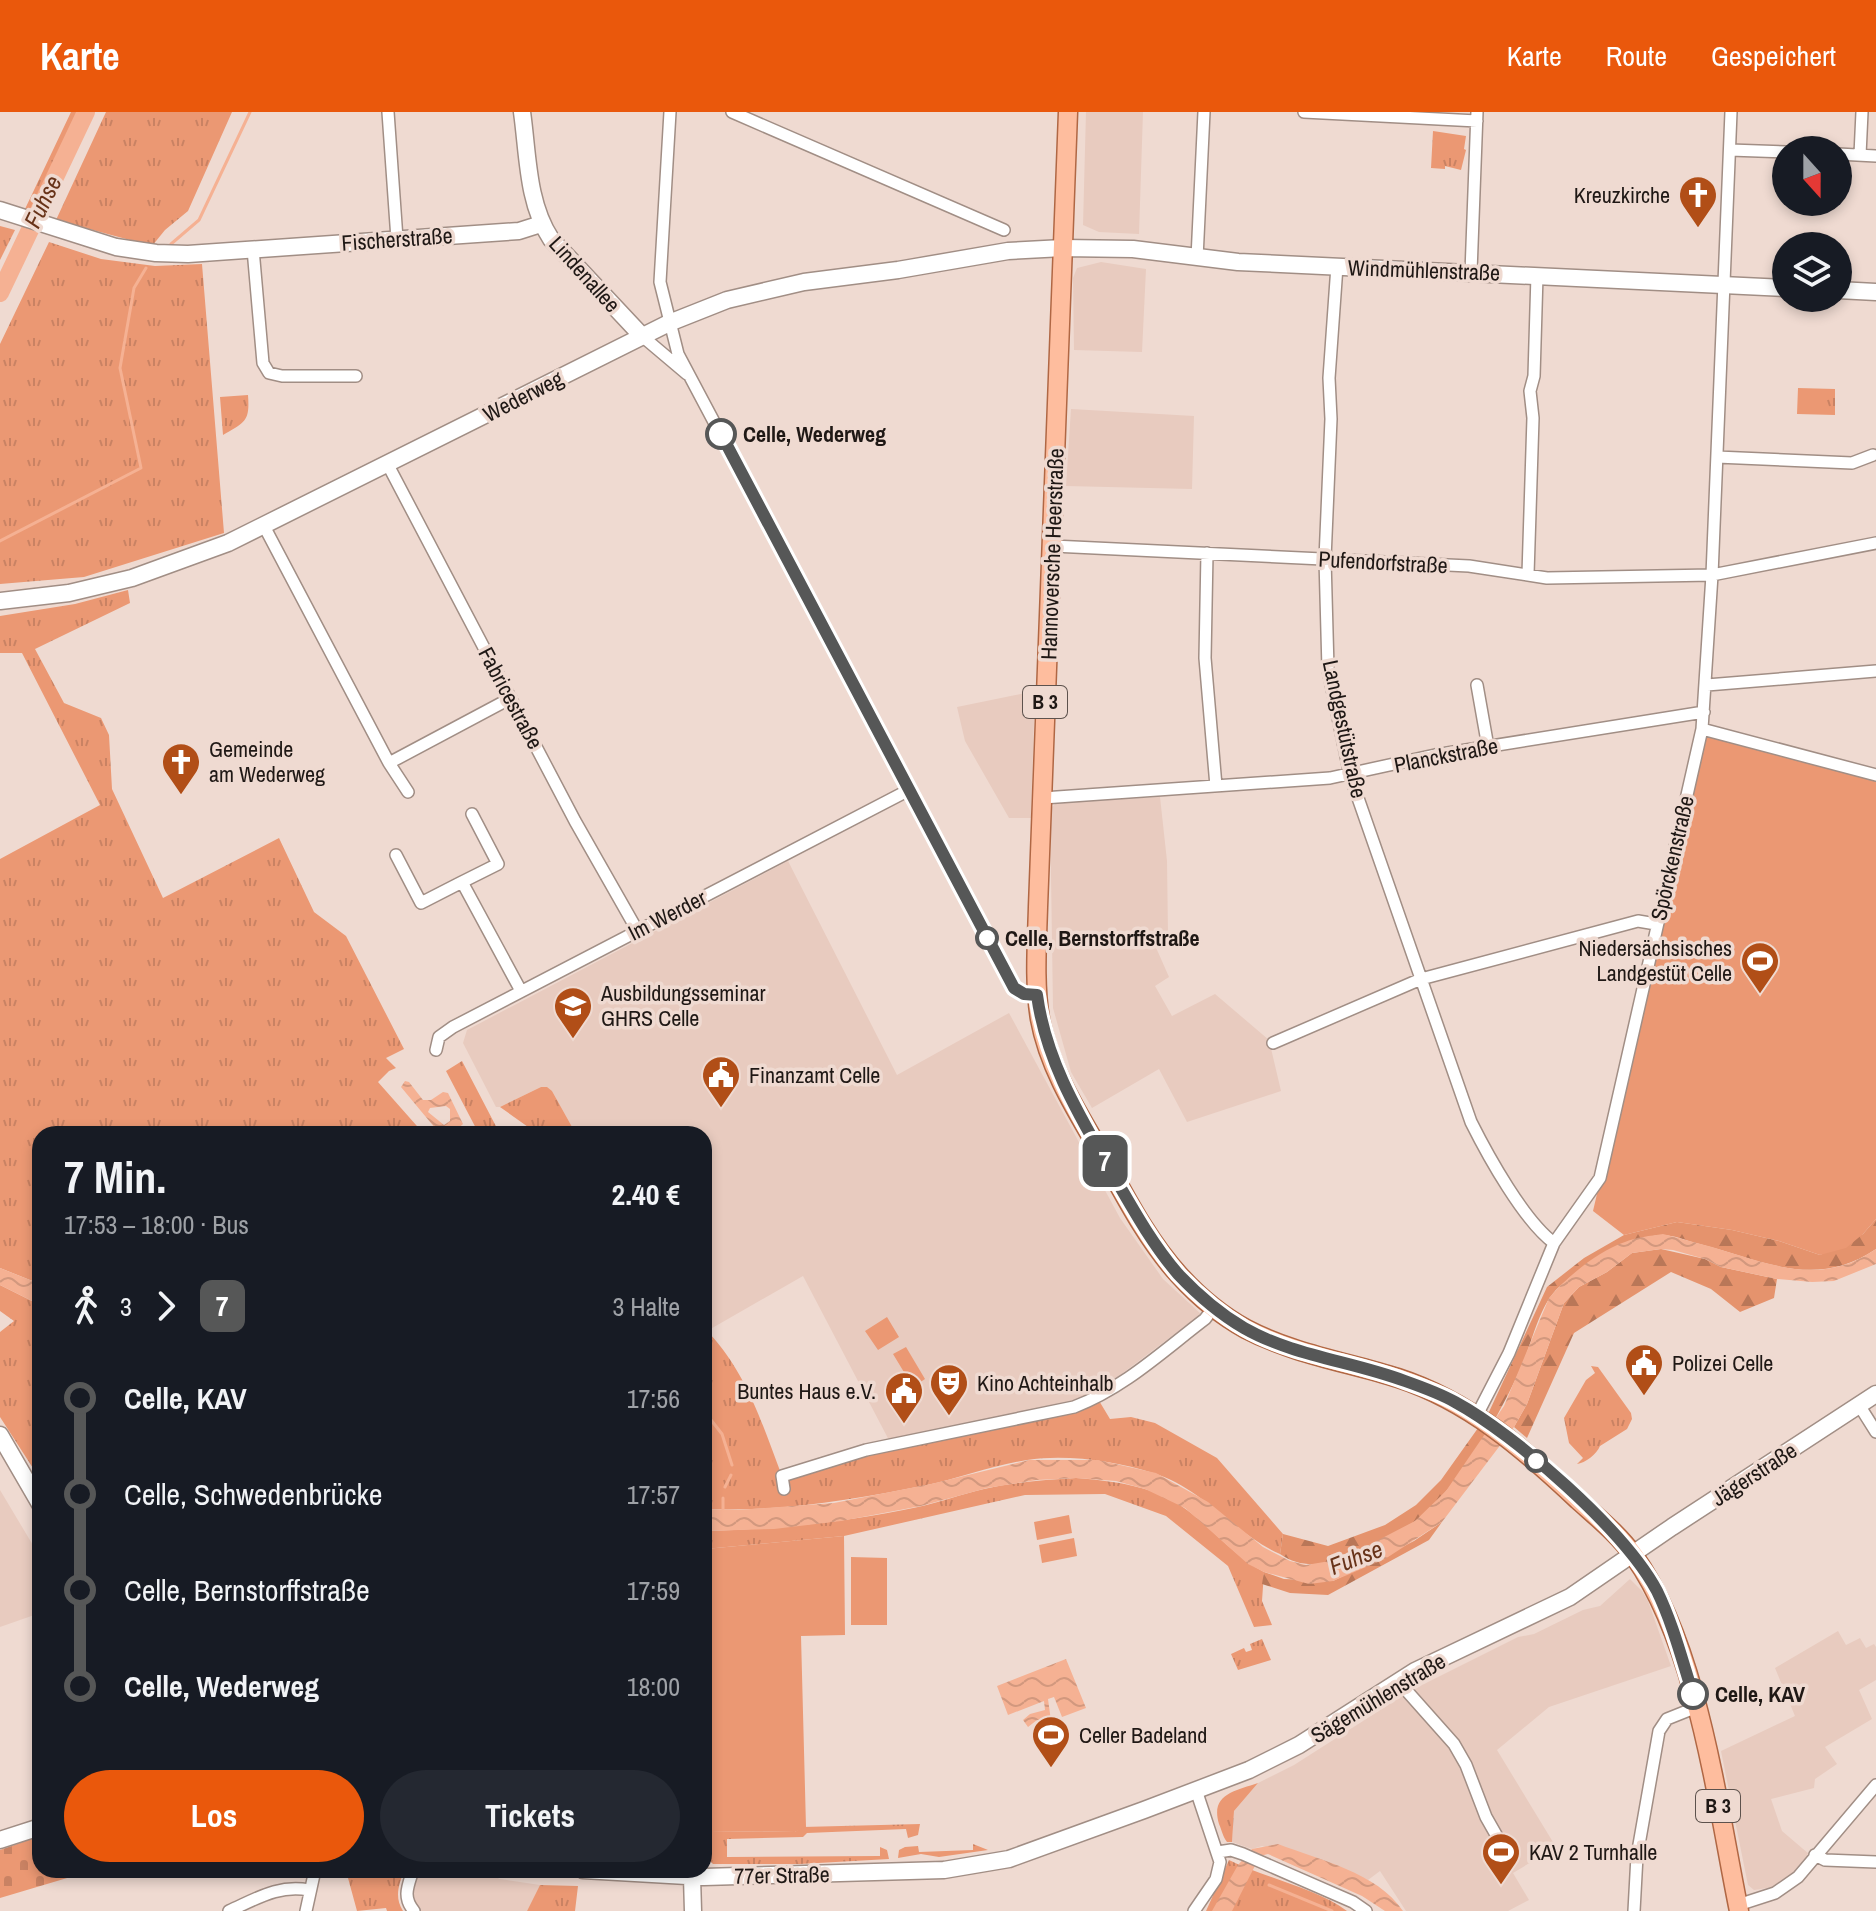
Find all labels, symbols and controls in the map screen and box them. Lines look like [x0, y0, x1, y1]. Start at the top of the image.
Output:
text: Karte [40, 31, 120, 82]
text: Karte [1507, 37, 1562, 75]
text: Route [1606, 37, 1667, 75]
text: Gespeichert [1711, 37, 1836, 75]
north arrow [1772, 136, 1852, 216]
map controls [1772, 136, 1852, 312]
water label: Fuhse [16, 170, 68, 233]
church icon: Kreuzkirche [1677, 174, 1719, 229]
place label: Kreuzkirche [1574, 180, 1670, 210]
street label: Fischerstraße [340, 220, 454, 258]
street label: Lindenallee [543, 229, 627, 319]
button: layers [1772, 232, 1852, 312]
street label: Windmühlenstraße [1347, 252, 1501, 288]
street label: Wederweg [478, 363, 568, 429]
marker: Celle, Wederweg [706, 419, 736, 449]
place label: Celle, Wederweg [743, 419, 886, 449]
street label: Hannoversche Heerstraße [1033, 448, 1071, 660]
street label: Pufendorfstraße [1318, 544, 1448, 580]
street label: Fabricestraße [472, 642, 550, 754]
street label: Landgestütstraße [1316, 657, 1374, 801]
road number: B 3 [1023, 686, 1067, 718]
street label: Planckstraße [1391, 730, 1501, 780]
place label: Gemeinde am Wederweg [209, 734, 325, 789]
church icon: Gemeinde am Wederweg [160, 741, 202, 796]
street label: Spörckenstraße [1643, 793, 1701, 923]
street label: Im Werder [623, 883, 711, 947]
place label: Celle, Bernstorffstraße [1005, 923, 1199, 953]
marker: Celle, Bernstorffstraße [976, 927, 998, 949]
place label: Niedersächsisches Landgestüt Celle [1579, 933, 1732, 988]
sports icon: Niedersächsisches Landgestüt Celle [1739, 940, 1781, 995]
place label: Ausbildungsseminar GHRS Celle [600, 978, 765, 1033]
school or university icon: Ausbildungsseminar GHRS Celle [552, 985, 594, 1040]
public building icon: Finanzamt Celle [700, 1054, 742, 1109]
place label: Finanzamt Celle [749, 1060, 880, 1090]
line badge: 7 [1079, 1135, 1131, 1187]
text: 7 [1099, 1142, 1111, 1180]
text: 7 Min. [64, 1147, 166, 1207]
text: 2.40 € [612, 1174, 680, 1214]
text: 17:53 – 18:00 · Bus [64, 1207, 249, 1242]
icon: walk [64, 1284, 108, 1328]
icon: forward [144, 1284, 188, 1328]
text: 7 [216, 1287, 229, 1325]
text: 3 [120, 1289, 132, 1324]
text: 3 Halte [612, 1289, 680, 1324]
public building icon: Polizei Celle [1623, 1342, 1665, 1397]
place label: Polizei Celle [1672, 1348, 1773, 1378]
theatre icon: Kino Achteinhalb [928, 1362, 970, 1417]
place label: Kino Achteinhalb [977, 1368, 1113, 1398]
public building icon: Buntes Haus e.V. [883, 1370, 925, 1425]
place label: Buntes Haus e.V. [737, 1376, 876, 1406]
text: Celle, KAV [124, 1378, 247, 1418]
text: 17:56 [627, 1381, 680, 1416]
street label: Jägerstraße [1705, 1435, 1803, 1513]
unlabelled marker [1525, 1450, 1547, 1472]
text: Celle, Schwedenbrücke [124, 1474, 382, 1514]
text: 17:57 [627, 1477, 680, 1512]
water label: Fuhse [1324, 1532, 1387, 1582]
text: Celle, Bernstorffstraße [124, 1570, 370, 1610]
text: 17:59 [627, 1573, 680, 1608]
street label: Sägemühlenstraße [1305, 1646, 1451, 1750]
text: Celle, Wederweg [124, 1666, 319, 1706]
text: 18:00 [627, 1669, 680, 1704]
marker: Celle, KAV [1678, 1679, 1708, 1709]
place label: Celle, KAV [1715, 1679, 1806, 1709]
sports icon: Celler Badeland [1030, 1714, 1072, 1769]
place label: Celler Badeland [1079, 1720, 1207, 1750]
button: Los [64, 1770, 364, 1862]
button: Tickets [380, 1770, 680, 1862]
road number: B 3 [1696, 1790, 1740, 1822]
sports icon: KAV 2 Turnhalle [1480, 1831, 1522, 1886]
place label: KAV 2 Turnhalle [1529, 1837, 1657, 1867]
street label: 77er Straße [734, 1859, 830, 1891]

